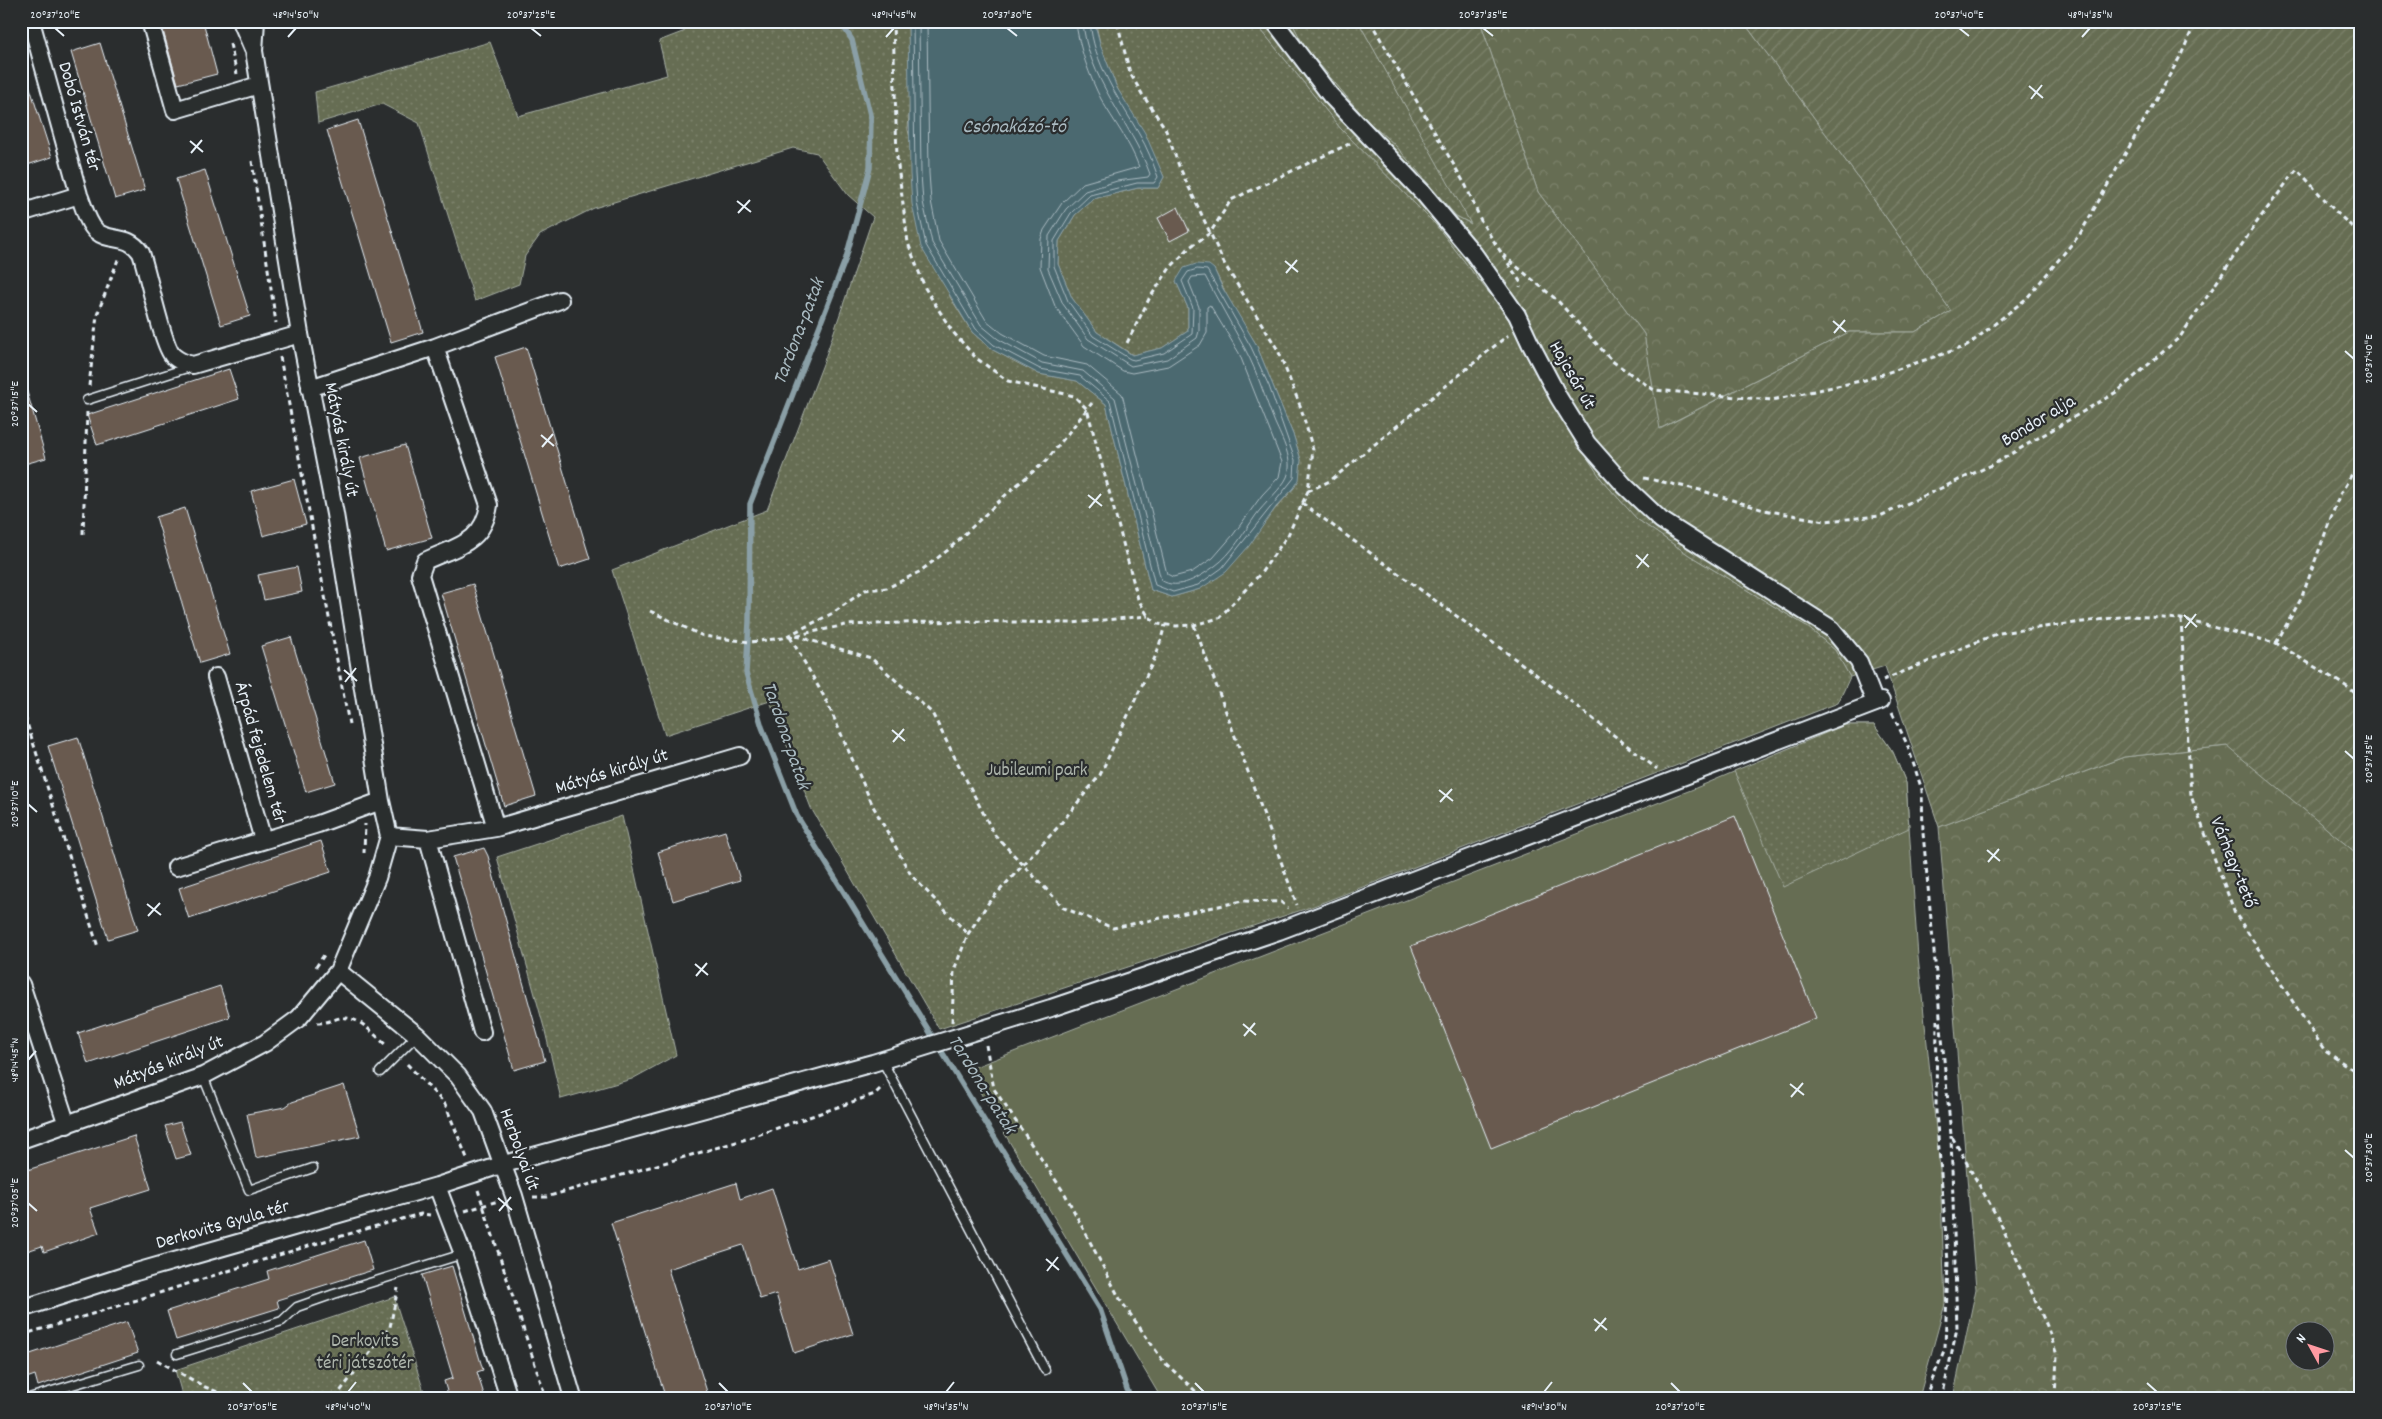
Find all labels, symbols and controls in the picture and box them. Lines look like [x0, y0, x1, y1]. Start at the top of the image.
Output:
text: 20°37'20"E [30, 7, 80, 24]
text: 48°14'50"N [273, 7, 319, 24]
text: 20°37'25"E [507, 7, 556, 24]
text: 48°14'45"N [872, 7, 916, 24]
text: 20°37'30"E [982, 7, 1032, 24]
text: 20°37'35"E [1459, 7, 1508, 24]
text: 20°37'40"E [1934, 7, 1984, 24]
text: 48°14'35"N [2068, 7, 2112, 24]
street label: Dobó István tér [49, 59, 107, 175]
water label: Csónakázó-tó [962, 114, 1068, 142]
water label: Tardona-patak [767, 273, 834, 389]
text: 20°37'40"E [2361, 334, 2378, 384]
street label: Hajcsár út [1540, 337, 1602, 415]
street label: Mátyás király út [316, 380, 364, 500]
text: 20°37'15"E [7, 381, 24, 427]
street label: Bondor alja [1997, 389, 2082, 455]
water label: Tardona-patak [754, 678, 817, 795]
street label: Árpád fejedelem tér [226, 679, 292, 827]
text: 20°37'35"E [2361, 734, 2378, 783]
street label: Mátyás király út [552, 743, 672, 803]
park label: Jubileumi park [986, 758, 1088, 785]
text: 20°37'10"E [7, 780, 24, 827]
street label: Várhegy-tető [2201, 813, 2263, 913]
street label: Mátyás király út [110, 1030, 228, 1098]
water label: Tardona-patak [939, 1030, 1024, 1141]
text: 48°14'45"N [7, 1038, 24, 1082]
street label: Herbolyai út [491, 1105, 545, 1195]
text: 20°37'30"E [2361, 1133, 2378, 1183]
text: 20°37'05"E [7, 1178, 24, 1228]
street label: Derkovits Gyula tér [153, 1194, 293, 1258]
north arrow [2284, 1322, 2334, 1372]
park label: Derkovits téri játszótér [316, 1329, 414, 1378]
text: N [2292, 1330, 2312, 1348]
text: 20°37'05"E [227, 1399, 277, 1416]
text: 48°14'40"N [325, 1399, 371, 1416]
text: 20°37'10"E [705, 1399, 752, 1416]
text: 48°14'35"N [924, 1399, 968, 1416]
text: 20°37'15"E [1181, 1399, 1227, 1416]
text: 48°14'30"N [1521, 1399, 1567, 1416]
text: 20°37'20"E [1655, 1399, 1705, 1416]
text: 20°37'25"E [2133, 1399, 2182, 1416]

